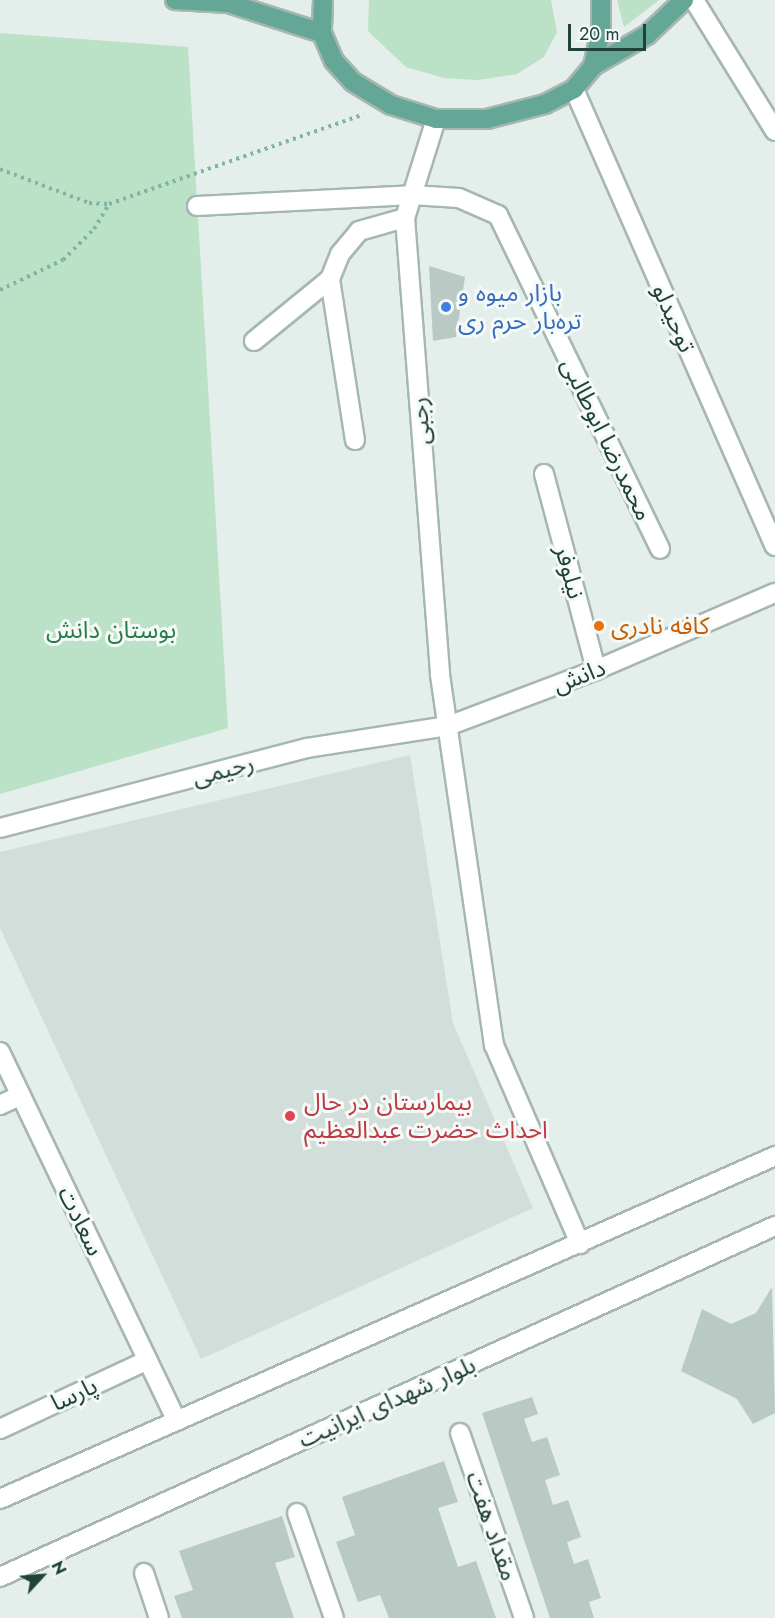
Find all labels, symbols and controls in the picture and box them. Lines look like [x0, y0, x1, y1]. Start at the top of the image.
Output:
scale bar [571, 12, 649, 50]
text: 20 m [579, 21, 619, 47]
place label: بازار میوه و تره‌بار حرم ری [458, 279, 581, 335]
street label: توحیدلو [646, 279, 702, 357]
marker: بازار میوه و تره‌بار حرم ری [439, 300, 453, 314]
street label: محمدرضا ابوطالبی [555, 353, 659, 525]
street label: رجبی [404, 396, 436, 446]
street label: نیلوفر [549, 542, 591, 602]
place label: کافه نادری [611, 612, 709, 640]
park label: بوستان دانش [46, 616, 176, 644]
marker: کافه نادری [592, 619, 606, 633]
street label: دانش [549, 653, 609, 699]
street label: رحیمی [189, 748, 257, 792]
place label: بیمارستان در حال احداث حضرت عبدالعظیم [304, 1088, 548, 1144]
marker: بیمارستان در حال احداث حضرت عبدالعظیم [281, 1107, 299, 1125]
street label: سعادت [52, 1182, 110, 1260]
street label: بلوار شهدای ایرانیت [294, 1350, 480, 1454]
street label: پارسا [46, 1371, 102, 1417]
street label: مقداد هفت [460, 1468, 524, 1584]
north arrow [12, 1546, 72, 1606]
text: N [46, 1557, 72, 1579]

